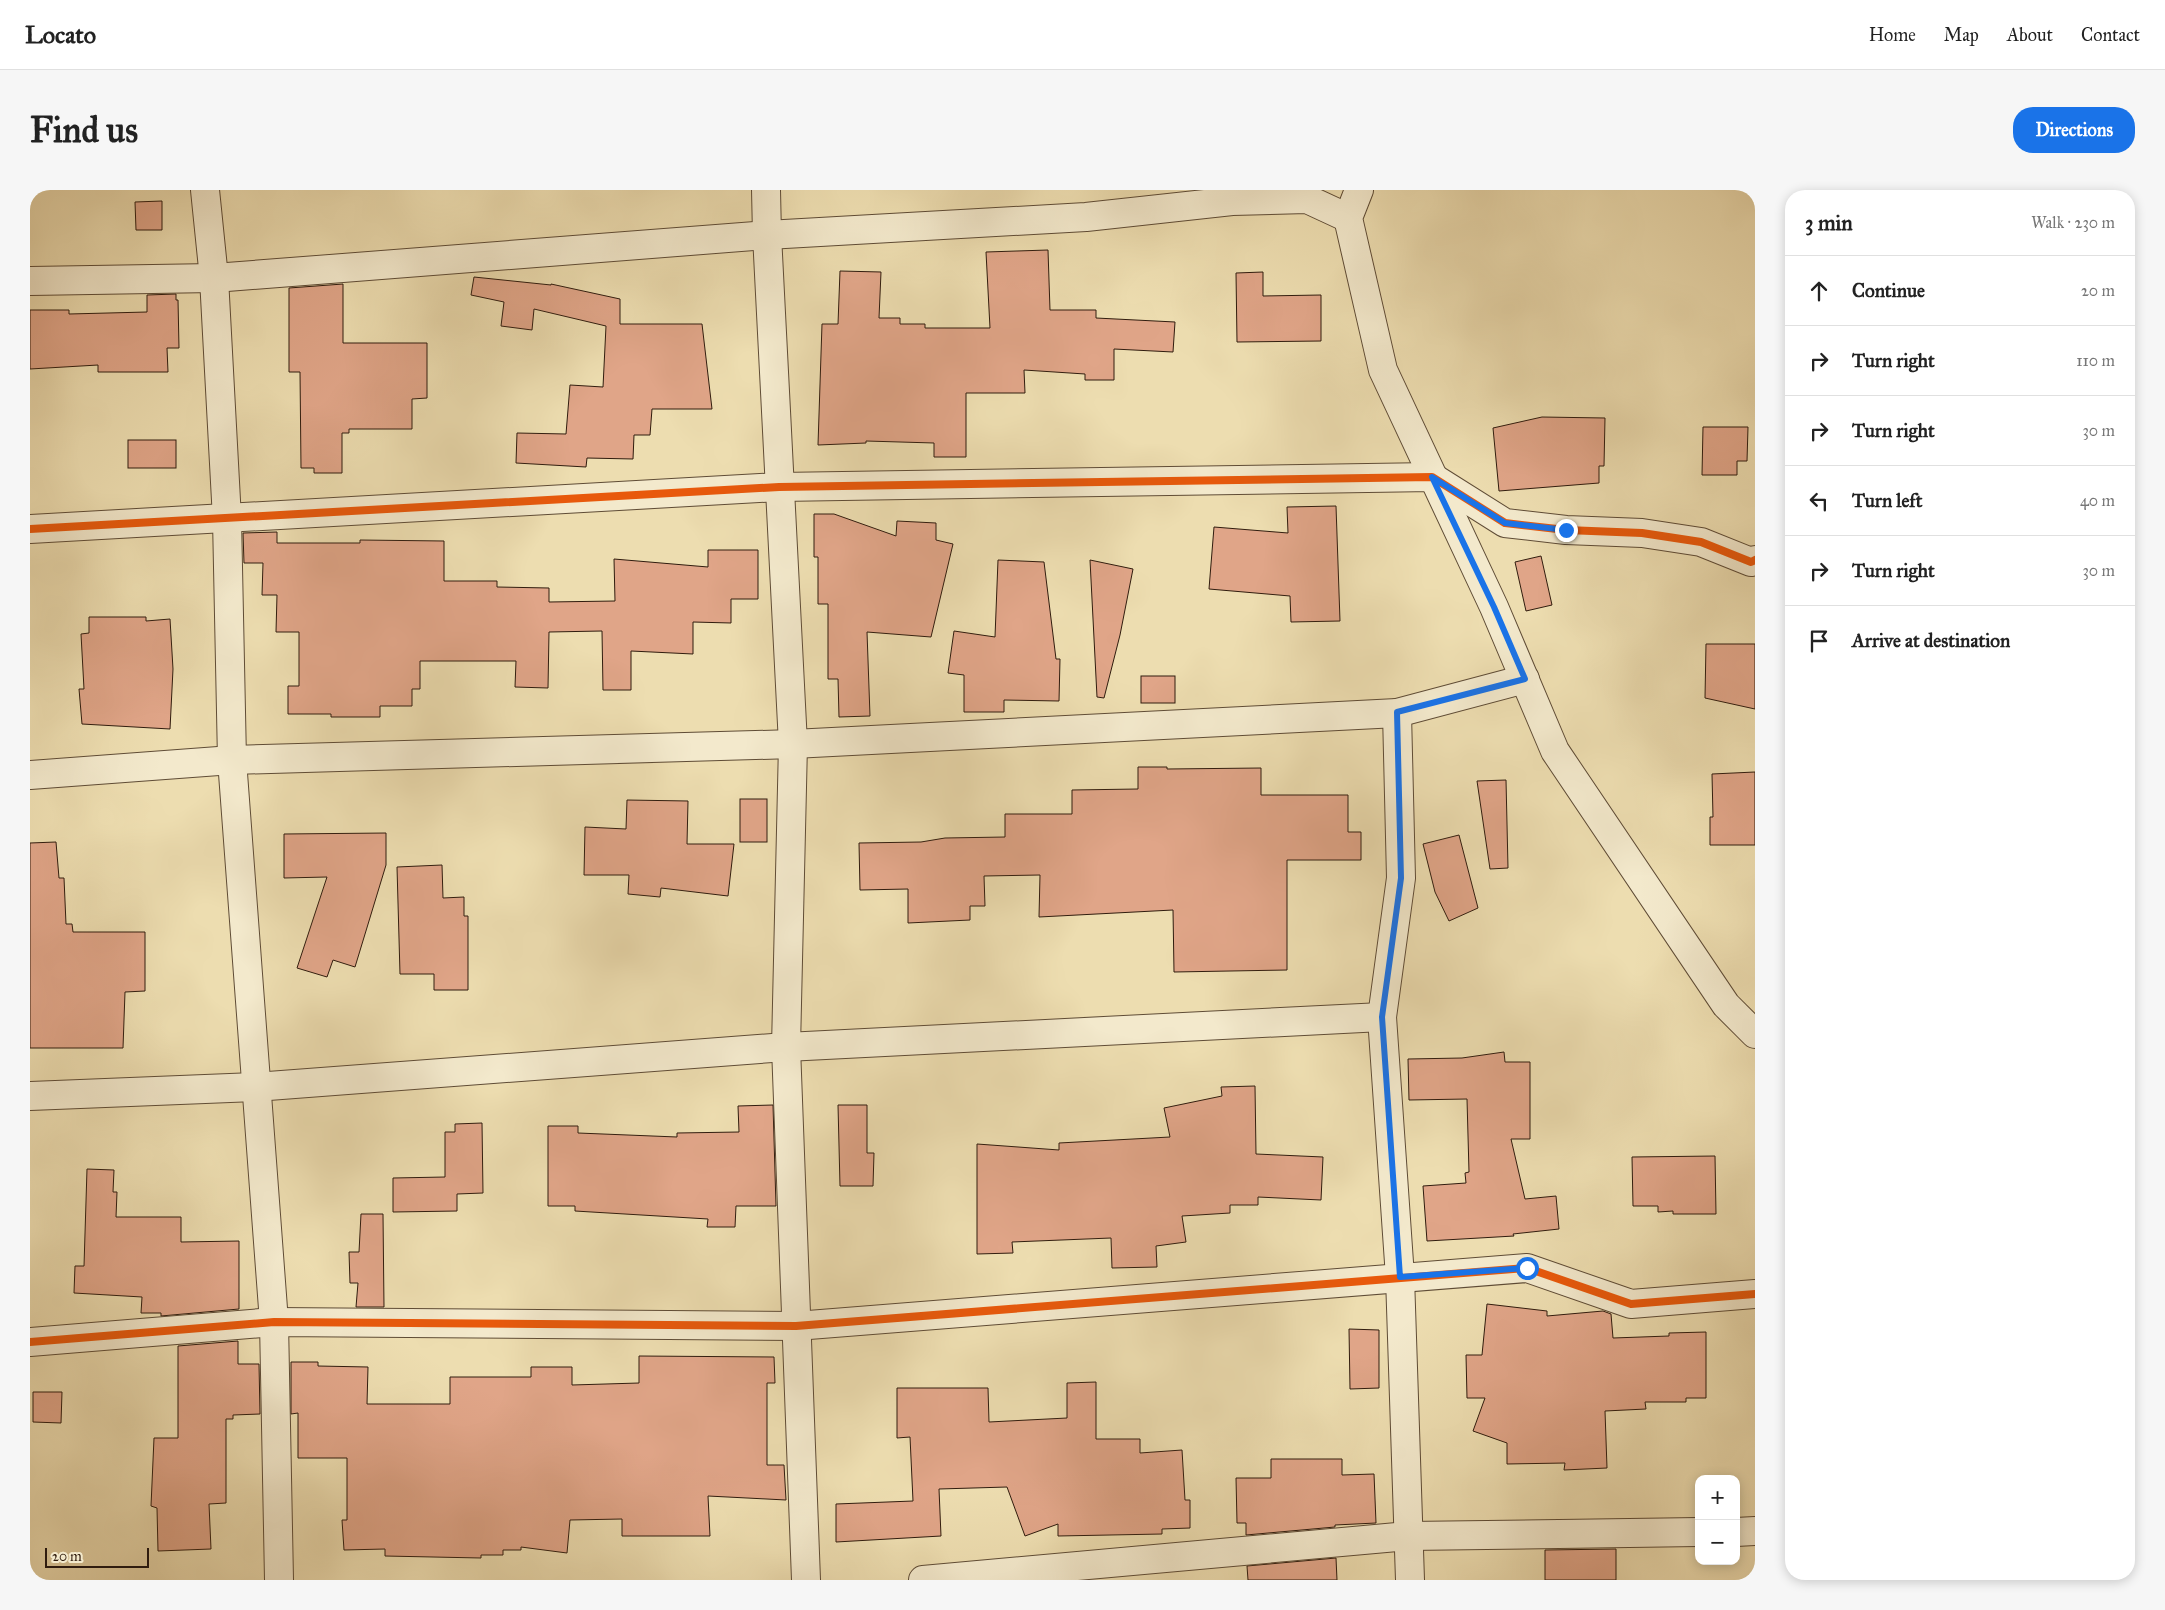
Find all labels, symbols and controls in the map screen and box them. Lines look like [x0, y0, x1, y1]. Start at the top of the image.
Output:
text: Locato [25, 20, 96, 50]
text: Home [1869, 24, 1916, 46]
text: Map [1944, 24, 1979, 46]
text: About [2007, 24, 2053, 46]
text: Contact [2081, 24, 2140, 46]
button: Directions [2013, 107, 2135, 153]
text: Find us [30, 109, 138, 152]
text: 3 min [1805, 210, 1853, 236]
text: Walk · 230 m [2031, 213, 2115, 232]
icon: ahead [1805, 277, 1833, 305]
text: Continue [1852, 279, 1925, 302]
text: 20 m [2081, 281, 2115, 300]
icon: right [1805, 347, 1833, 375]
text: Turn right [1852, 349, 1935, 372]
text: 110 m [2076, 351, 2115, 370]
icon: right [1805, 417, 1833, 445]
text: Turn right [1852, 419, 1935, 442]
text: 30 m [2082, 421, 2115, 440]
icon: left [1805, 487, 1833, 515]
text: Turn left [1852, 489, 1922, 512]
text: 40 m [2080, 491, 2115, 510]
route end [1555, 519, 1578, 542]
icon: right [1805, 557, 1833, 585]
text: Turn right [1852, 559, 1935, 582]
text: 30 m [2082, 561, 2115, 580]
icon: arrive [1805, 627, 1833, 655]
text: Arrive at destination [1852, 629, 2010, 652]
route start [1516, 1257, 1539, 1280]
map controls [1695, 1475, 1740, 1565]
button: + [1695, 1475, 1740, 1520]
button: − [1695, 1520, 1740, 1565]
scale bar [45, 1545, 149, 1568]
text: 20 m [52, 1548, 82, 1565]

